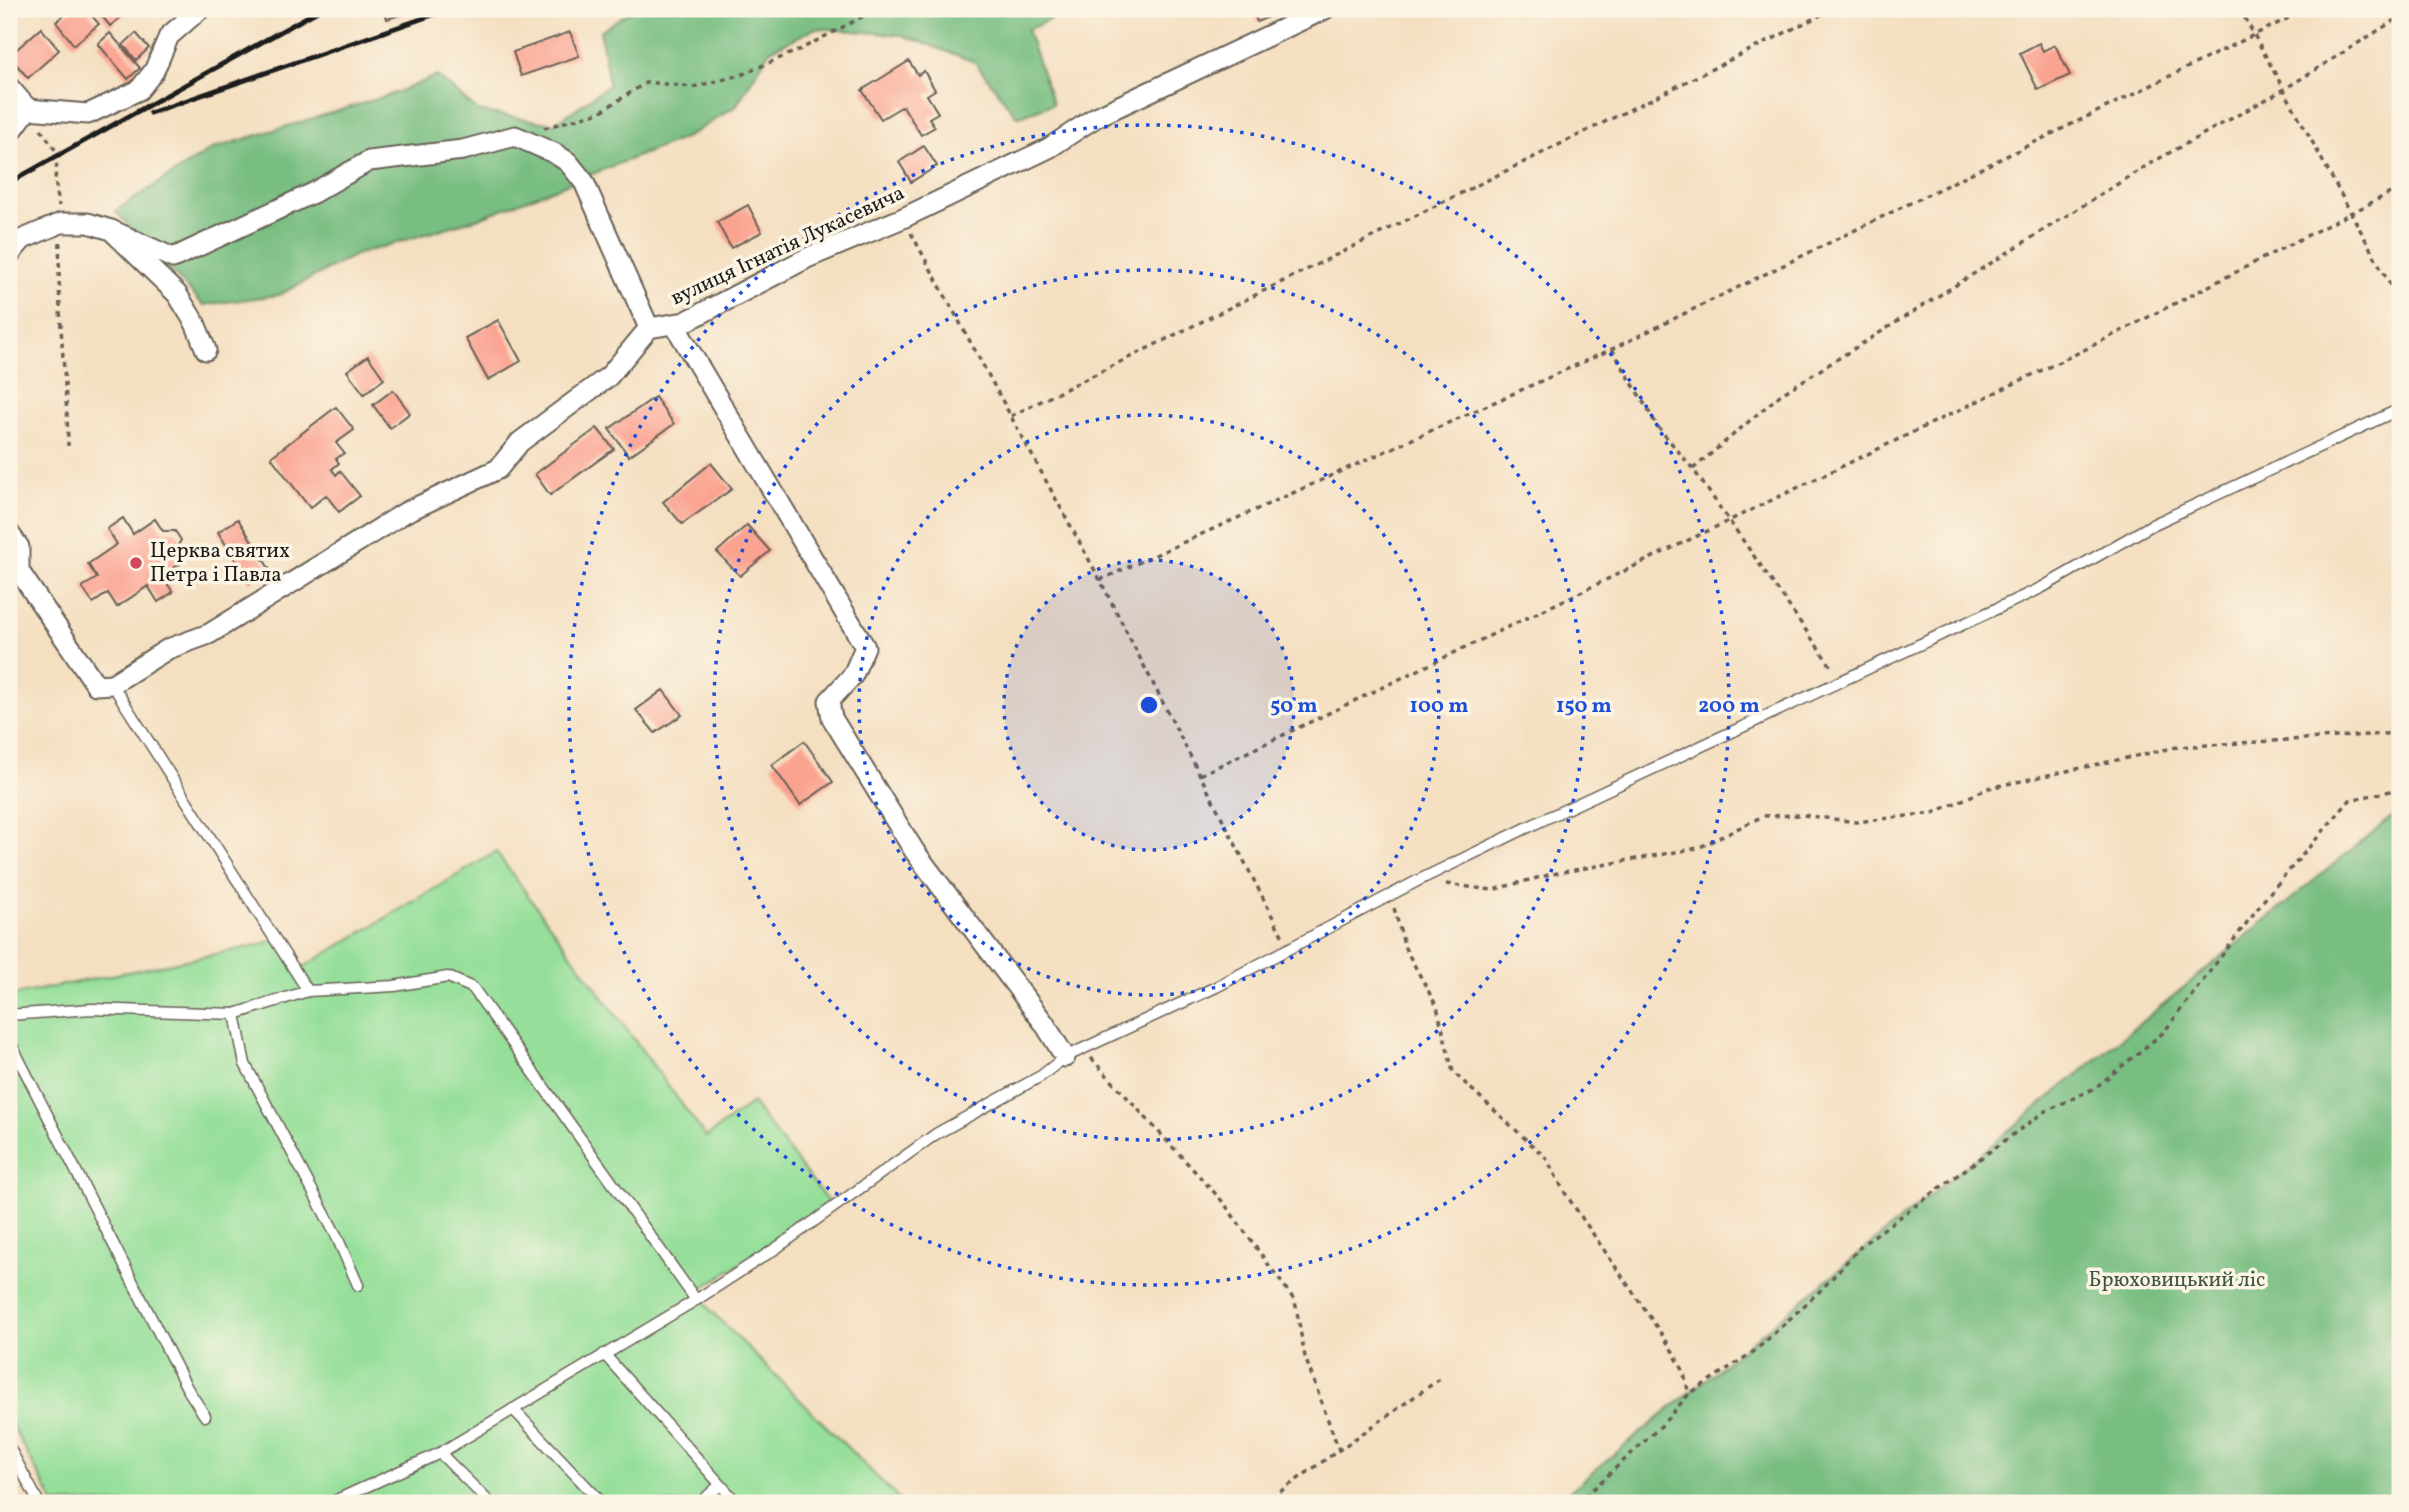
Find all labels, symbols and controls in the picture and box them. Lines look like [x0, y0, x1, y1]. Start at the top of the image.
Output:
street label: вулиця Ігнатія Лукасевича [666, 179, 910, 313]
place label: Церква святих Петра і Павла [150, 537, 290, 590]
marker: Церква святих Петра і Павла [128, 555, 144, 571]
text: 50 m [1270, 692, 1318, 721]
text: 100 m [1409, 692, 1469, 721]
text: 150 m [1556, 692, 1612, 721]
text: 200 m [1698, 692, 1760, 721]
centre of rings [1137, 693, 1161, 717]
park label: Брюховицький ліс [2089, 1266, 2265, 1295]

